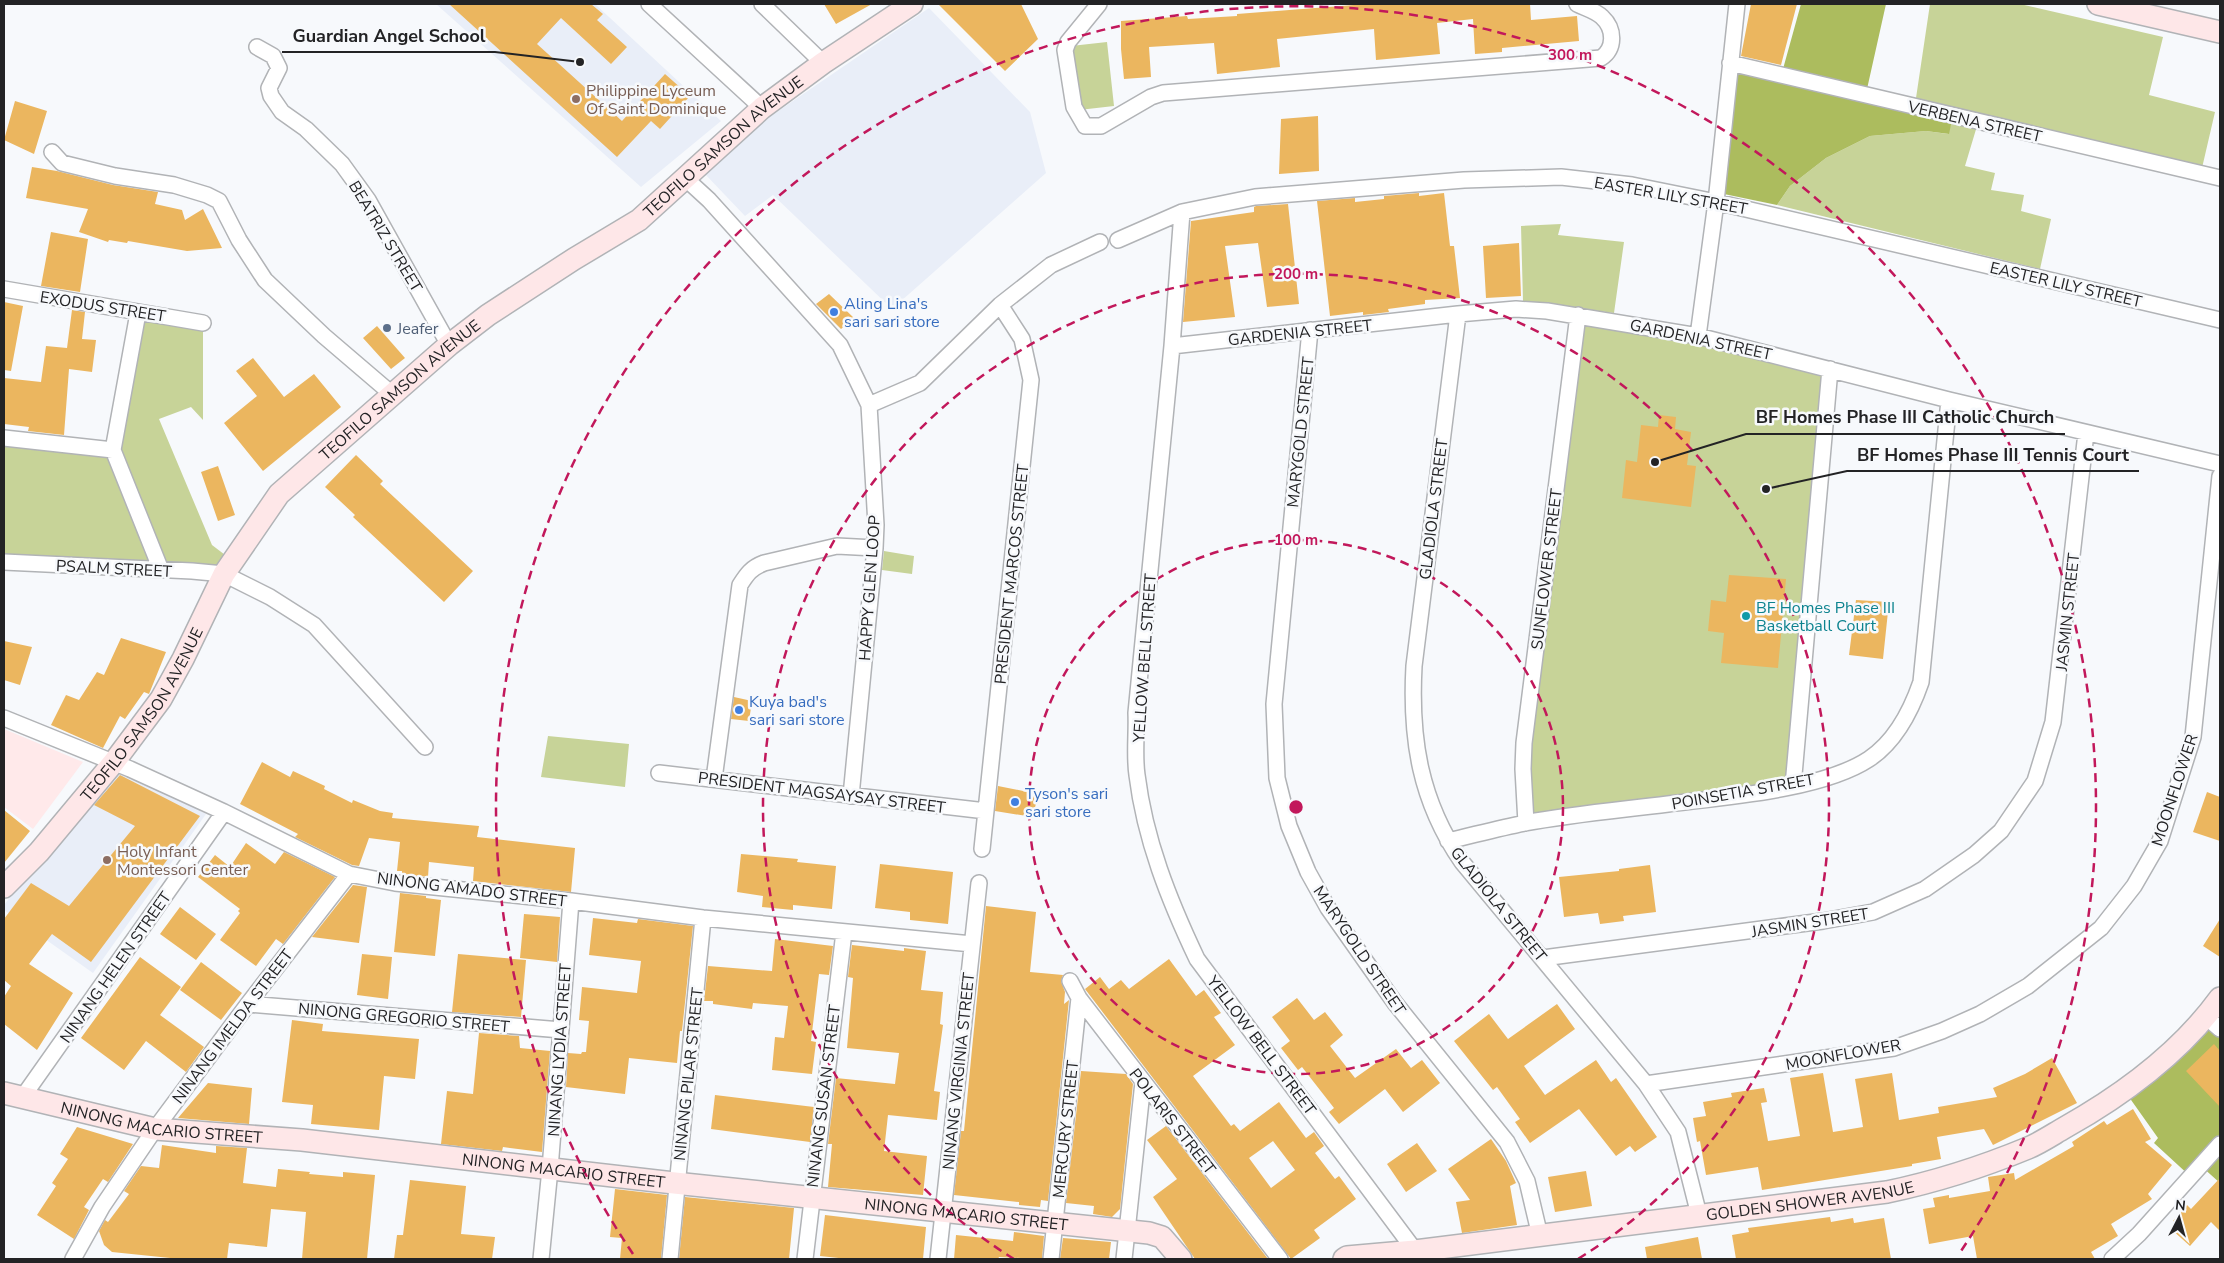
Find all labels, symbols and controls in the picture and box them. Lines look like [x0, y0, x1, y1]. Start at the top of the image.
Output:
callout: Guardian Angel School [282, 19, 495, 52]
text: Guardian Angel School [292, 24, 486, 48]
text: 300 m [1548, 45, 1592, 65]
street label: TEOFILO SAMSON AVENUE [639, 71, 808, 223]
place label: Philippine Lyceum Of Saint Dominique [586, 80, 726, 120]
marker: Philippine Lyceum Of Saint Dominique [570, 93, 582, 105]
street label: VERBENA STREET [1905, 96, 2044, 148]
street label: EASTER LILY STREET [1592, 172, 1750, 220]
street label: BEATRIZ STREET [343, 177, 427, 297]
street label: EASTER LILY STREET [1988, 257, 2144, 313]
text: 200 m [1274, 264, 1318, 284]
street label: EXODUS STREET [38, 286, 168, 328]
place label: Aling Lina's sari sari store [844, 293, 940, 333]
marker: Aling Lina's sari sari store [828, 306, 840, 318]
street label: GARDENIA STREET [1227, 314, 1374, 352]
street label: GARDENIA STREET [1628, 314, 1774, 366]
street label: TEOFILO SAMSON AVENUE [315, 315, 485, 466]
place label: Jeafer [396, 318, 439, 340]
marker: Jeafer [381, 322, 393, 334]
street label: MARYGOLD STREET [1282, 355, 1320, 509]
callout: BF Homes Phase III Catholic Church [1746, 401, 2065, 434]
text: BF Homes Phase III Catholic Church [1756, 405, 2054, 429]
street label: GLADIOLA STREET [1414, 437, 1454, 581]
callout: BF Homes Phase III Tennis Court [1847, 438, 2139, 471]
text: BF Homes Phase III Tennis Court [1857, 443, 2129, 467]
street label: PRESIDENT MARCOS STREET [989, 463, 1035, 685]
street label: SUNFLOWER STREET [1526, 487, 1568, 651]
street label: HAPPY GLEN LOOP [854, 514, 886, 662]
text: 100 m [1274, 530, 1318, 550]
street label: JASMIN STREET [2051, 552, 2085, 673]
street label: PSALM STREET [55, 555, 173, 583]
street label: YELLOW BELL STREET [1128, 572, 1162, 744]
place label: BF Homes Phase III Basketball Court [1756, 597, 1895, 637]
marker: BF Homes Phase III Basketball Court [1740, 610, 1752, 622]
street label: TEOFILO SAMSON AVENUE [76, 624, 209, 806]
place label: Kuya bad's sari sari store [749, 691, 845, 731]
marker: Kuya bad's sari sari store [733, 704, 745, 716]
street label: MOONFLOWER [2146, 731, 2204, 849]
street label: PRESIDENT MAGSAYSAY STREET [697, 767, 947, 819]
street label: POINSETIA STREET [1670, 769, 1817, 815]
place label: Tyson's sari sari store [1025, 783, 1108, 823]
marker: Tyson's sari sari store [1009, 796, 1021, 808]
centre of rings [1287, 798, 1305, 816]
place label: Holy Infant Montessori Center [117, 841, 248, 881]
street label: GLADIOLA STREET [1445, 843, 1552, 967]
marker: Holy Infant Montessori Center [101, 854, 113, 866]
street label: NINONG AMADO STREET [376, 867, 568, 913]
street label: MARYGOLD STREET [1308, 882, 1411, 1020]
street label: NINANG HELEN STREET [55, 887, 177, 1048]
street label: JASMIN STREET [1749, 903, 1871, 943]
street label: NINANG IMELDA STREET [167, 945, 298, 1108]
street label: NINANG LYDIA STREET [543, 962, 577, 1137]
street label: NINANG VIRGINIA STREET [938, 971, 980, 1171]
street label: YELLOW BELL STREET [1201, 971, 1321, 1120]
street label: NINANG PILAR STREET [669, 986, 709, 1162]
street label: NINONG GREGORIO STREET [297, 998, 511, 1038]
street label: NINANG SUSAN STREET [802, 1003, 846, 1189]
street label: MOONFLOWER [1784, 1034, 1903, 1076]
street label: MERCURY STREET [1048, 1059, 1084, 1199]
street label: POLARIS STREET [1124, 1064, 1221, 1180]
street label: NINONG MACARIO STREET [58, 1097, 264, 1149]
street label: NINONG MACARIO STREET [461, 1149, 667, 1194]
street label: GOLDEN SHOWER AVENUE [1705, 1176, 1916, 1227]
street label: NINONG MACARIO STREET [863, 1193, 1069, 1236]
north arrow [2154, 1193, 2204, 1243]
text: N [2174, 1196, 2187, 1216]

